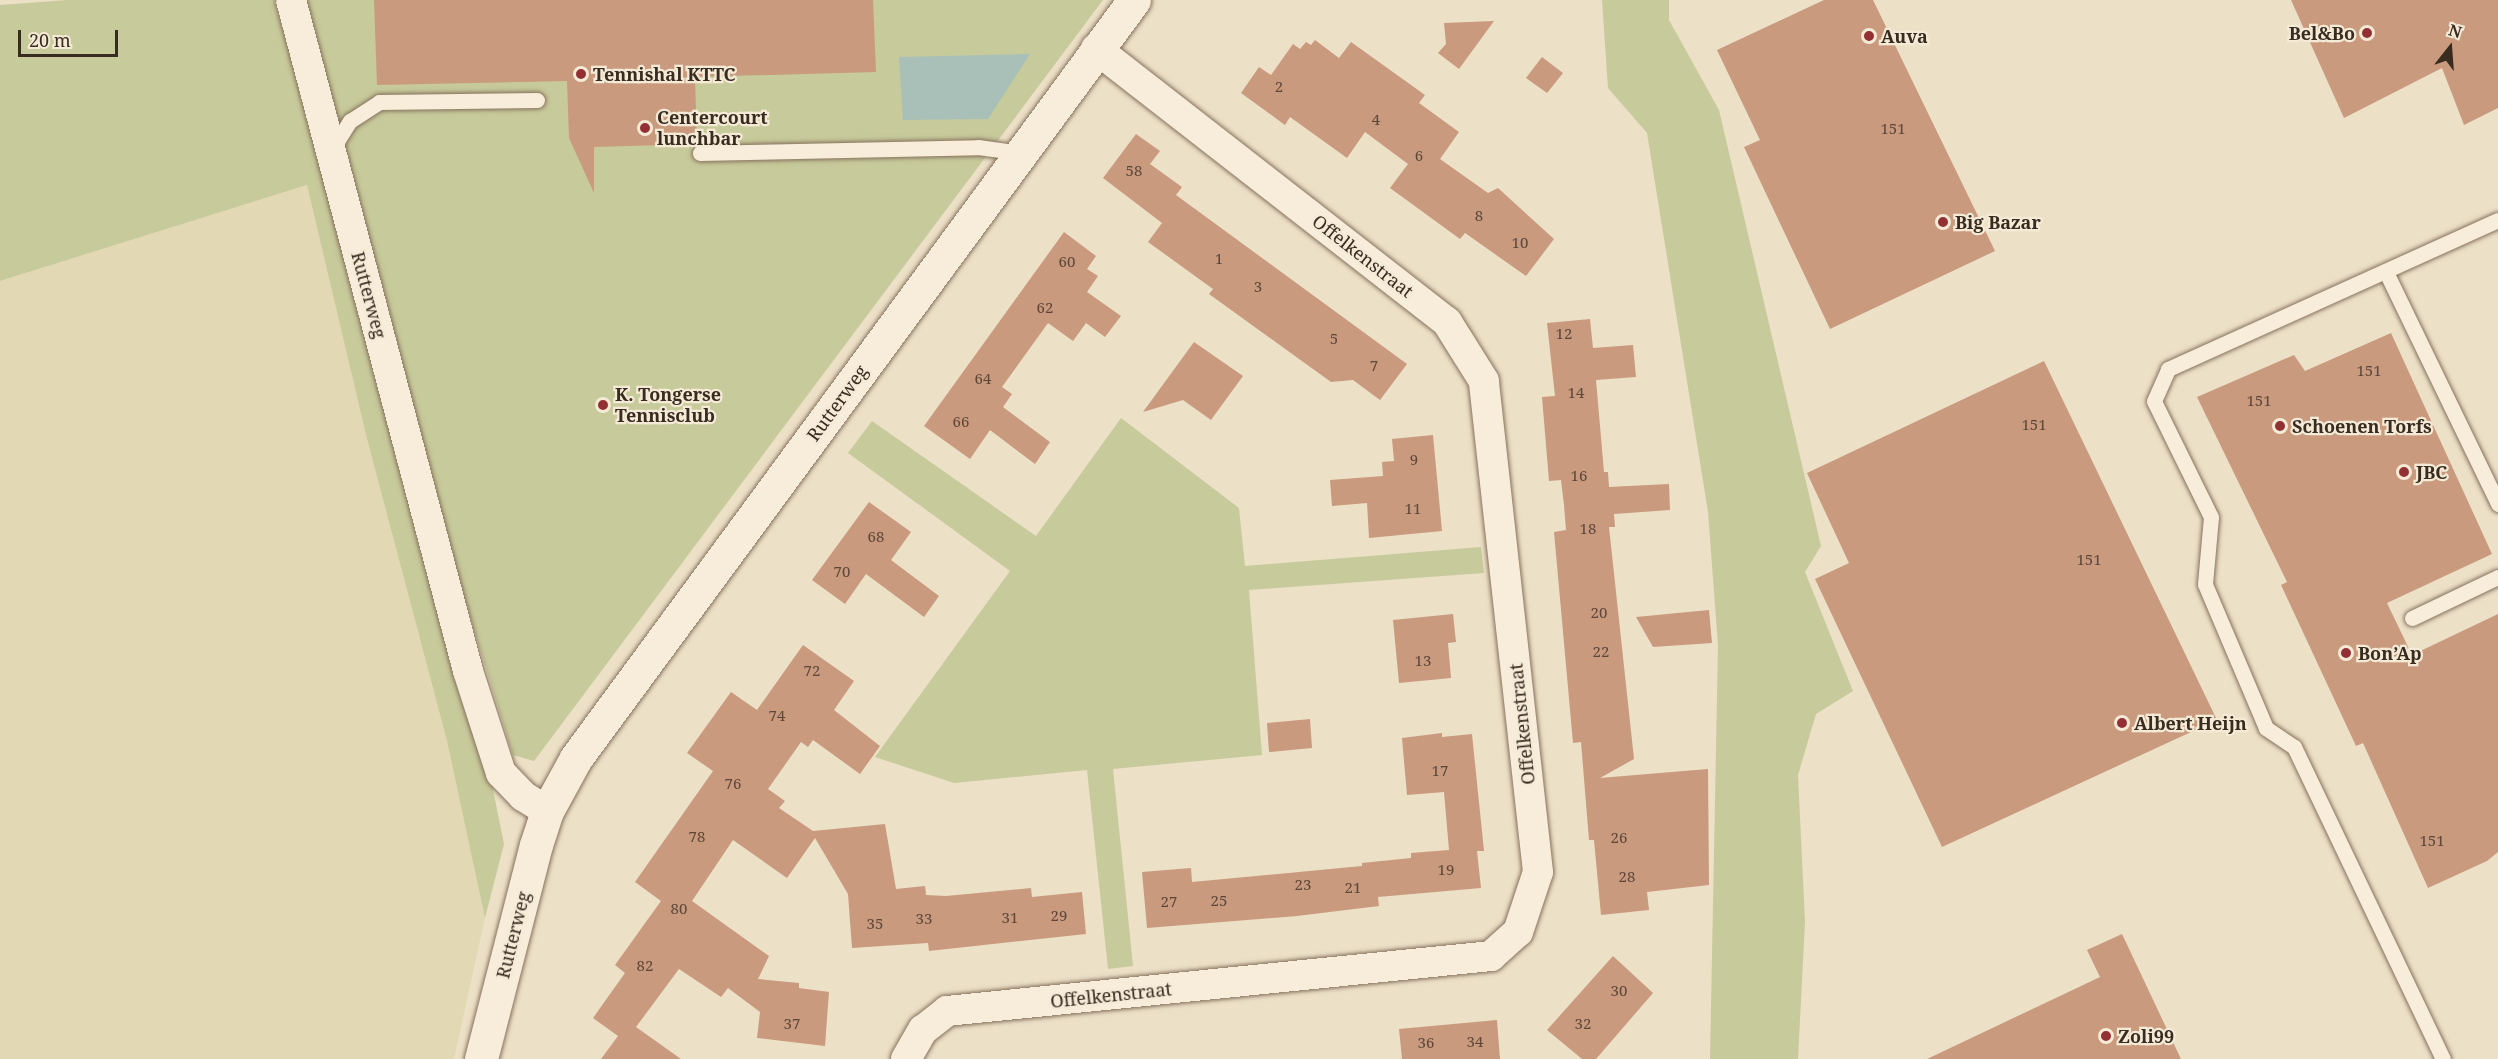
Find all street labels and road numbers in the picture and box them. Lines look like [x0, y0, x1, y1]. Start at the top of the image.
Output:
street label: Offelkenstraat [1308, 210, 1418, 302]
street label: Rutterweg [347, 249, 391, 341]
street label: Rutterweg [802, 361, 872, 445]
street label: Offelkenstraat [1505, 662, 1539, 786]
street label: Rutterweg [492, 889, 534, 981]
street label: Offelkenstraat [1049, 978, 1173, 1012]

